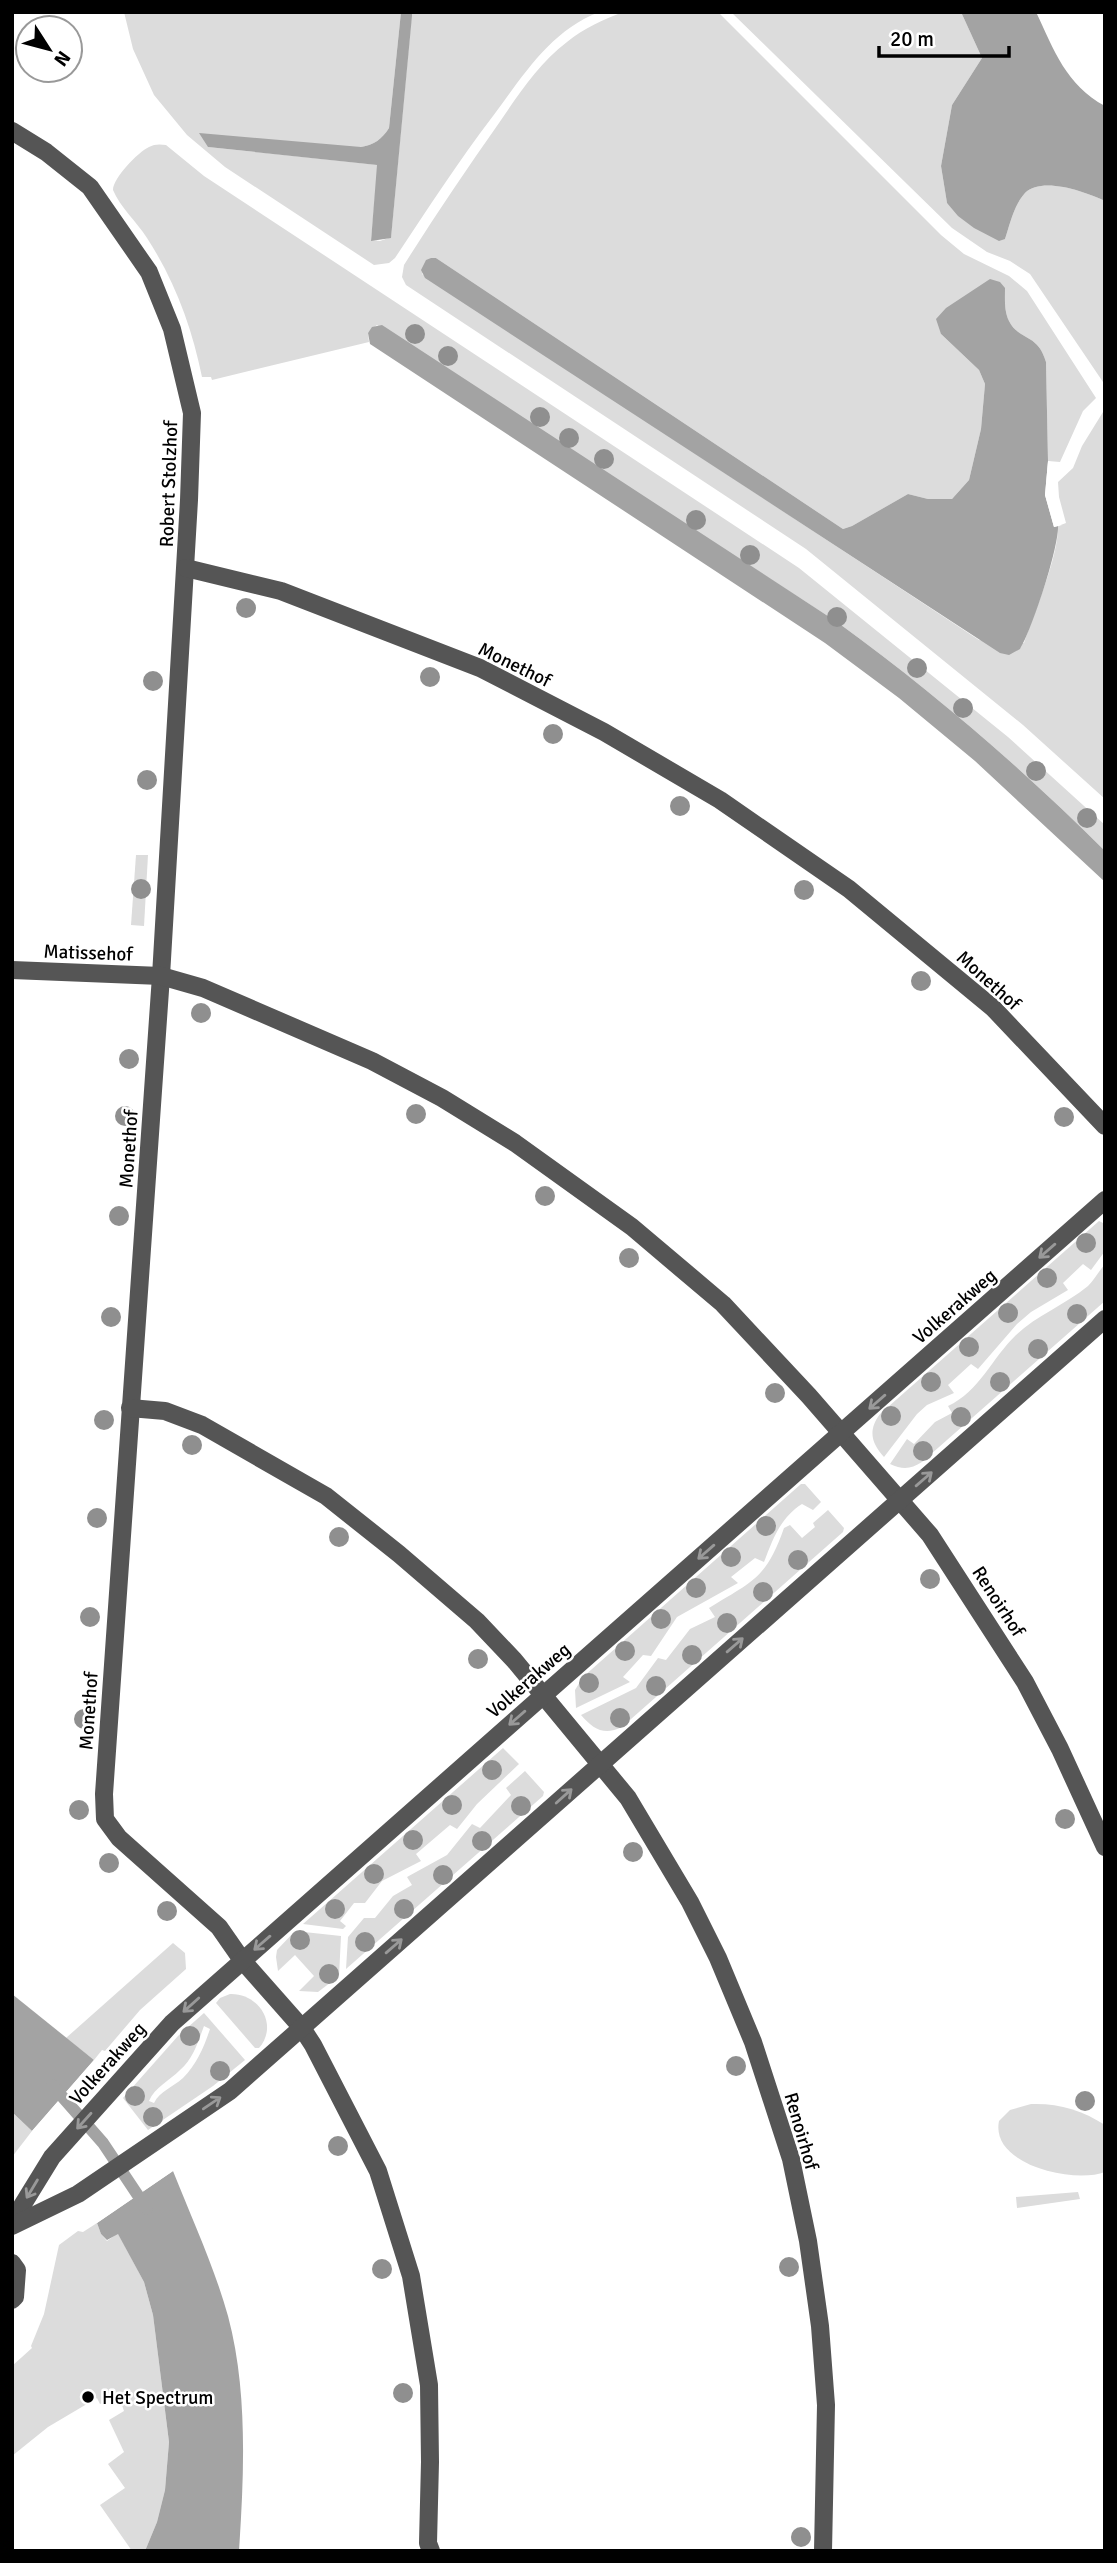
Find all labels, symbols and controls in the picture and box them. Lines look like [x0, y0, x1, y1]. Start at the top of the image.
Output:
north arrow [14, 14, 84, 84]
scale bar [879, 14, 1009, 58]
text: 20 m [890, 26, 934, 52]
text: N [48, 46, 76, 71]
street label: Robert Stolzhof [155, 419, 183, 548]
street label: Monethof [474, 637, 556, 694]
street label: Matissehof [43, 939, 135, 967]
street label: Monethof [951, 946, 1027, 1017]
street label: Monethof [114, 1108, 144, 1189]
one-way arrow [1038, 1243, 1056, 1259]
street label: Volkerakweg [908, 1264, 1001, 1350]
one-way arrow [868, 1394, 886, 1410]
one-way arrow [915, 1470, 932, 1487]
one-way arrow [697, 1544, 715, 1560]
street label: Renoirhof [966, 1562, 1031, 1643]
one-way arrow [726, 1637, 744, 1653]
street label: Volkerakweg [482, 1638, 575, 1724]
street label: Monethof [74, 1670, 104, 1751]
one-way arrow [508, 1710, 526, 1726]
one-way arrow [555, 1788, 573, 1804]
one-way arrow [254, 1934, 271, 1951]
one-way arrow [385, 1938, 403, 1954]
one-way arrow [182, 1997, 200, 2013]
street label: Volkerakweg [64, 2017, 151, 2110]
street label: Renoirhof [779, 2090, 824, 2174]
one-way arrow [202, 2096, 221, 2110]
one-way arrow [76, 2112, 92, 2130]
one-way arrow [25, 2179, 39, 2199]
place label: Het Spectrum [102, 2386, 213, 2410]
marker: Het Spectrum [80, 2389, 96, 2405]

